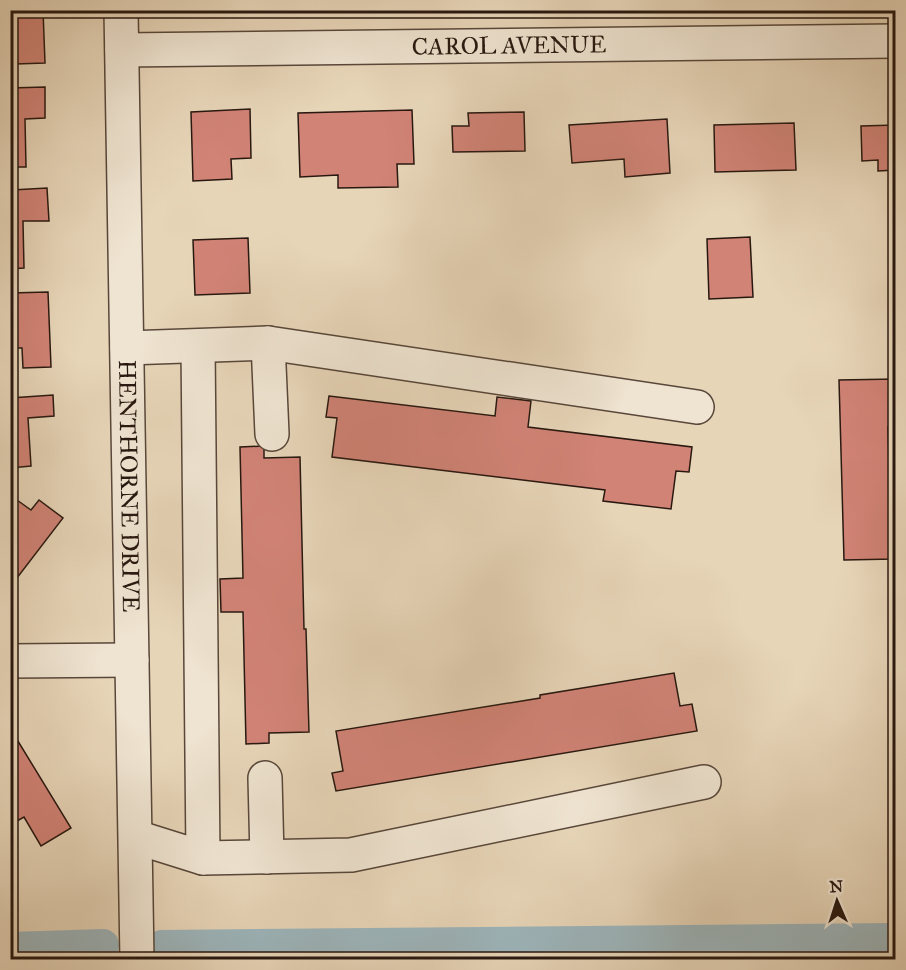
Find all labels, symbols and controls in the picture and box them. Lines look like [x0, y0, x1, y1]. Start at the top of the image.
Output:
street label: CAROL AVENUE [411, 29, 606, 62]
street label: HENTHORNE DRIVE [112, 359, 146, 613]
north arrow [807, 871, 867, 931]
text: N [829, 877, 844, 896]

